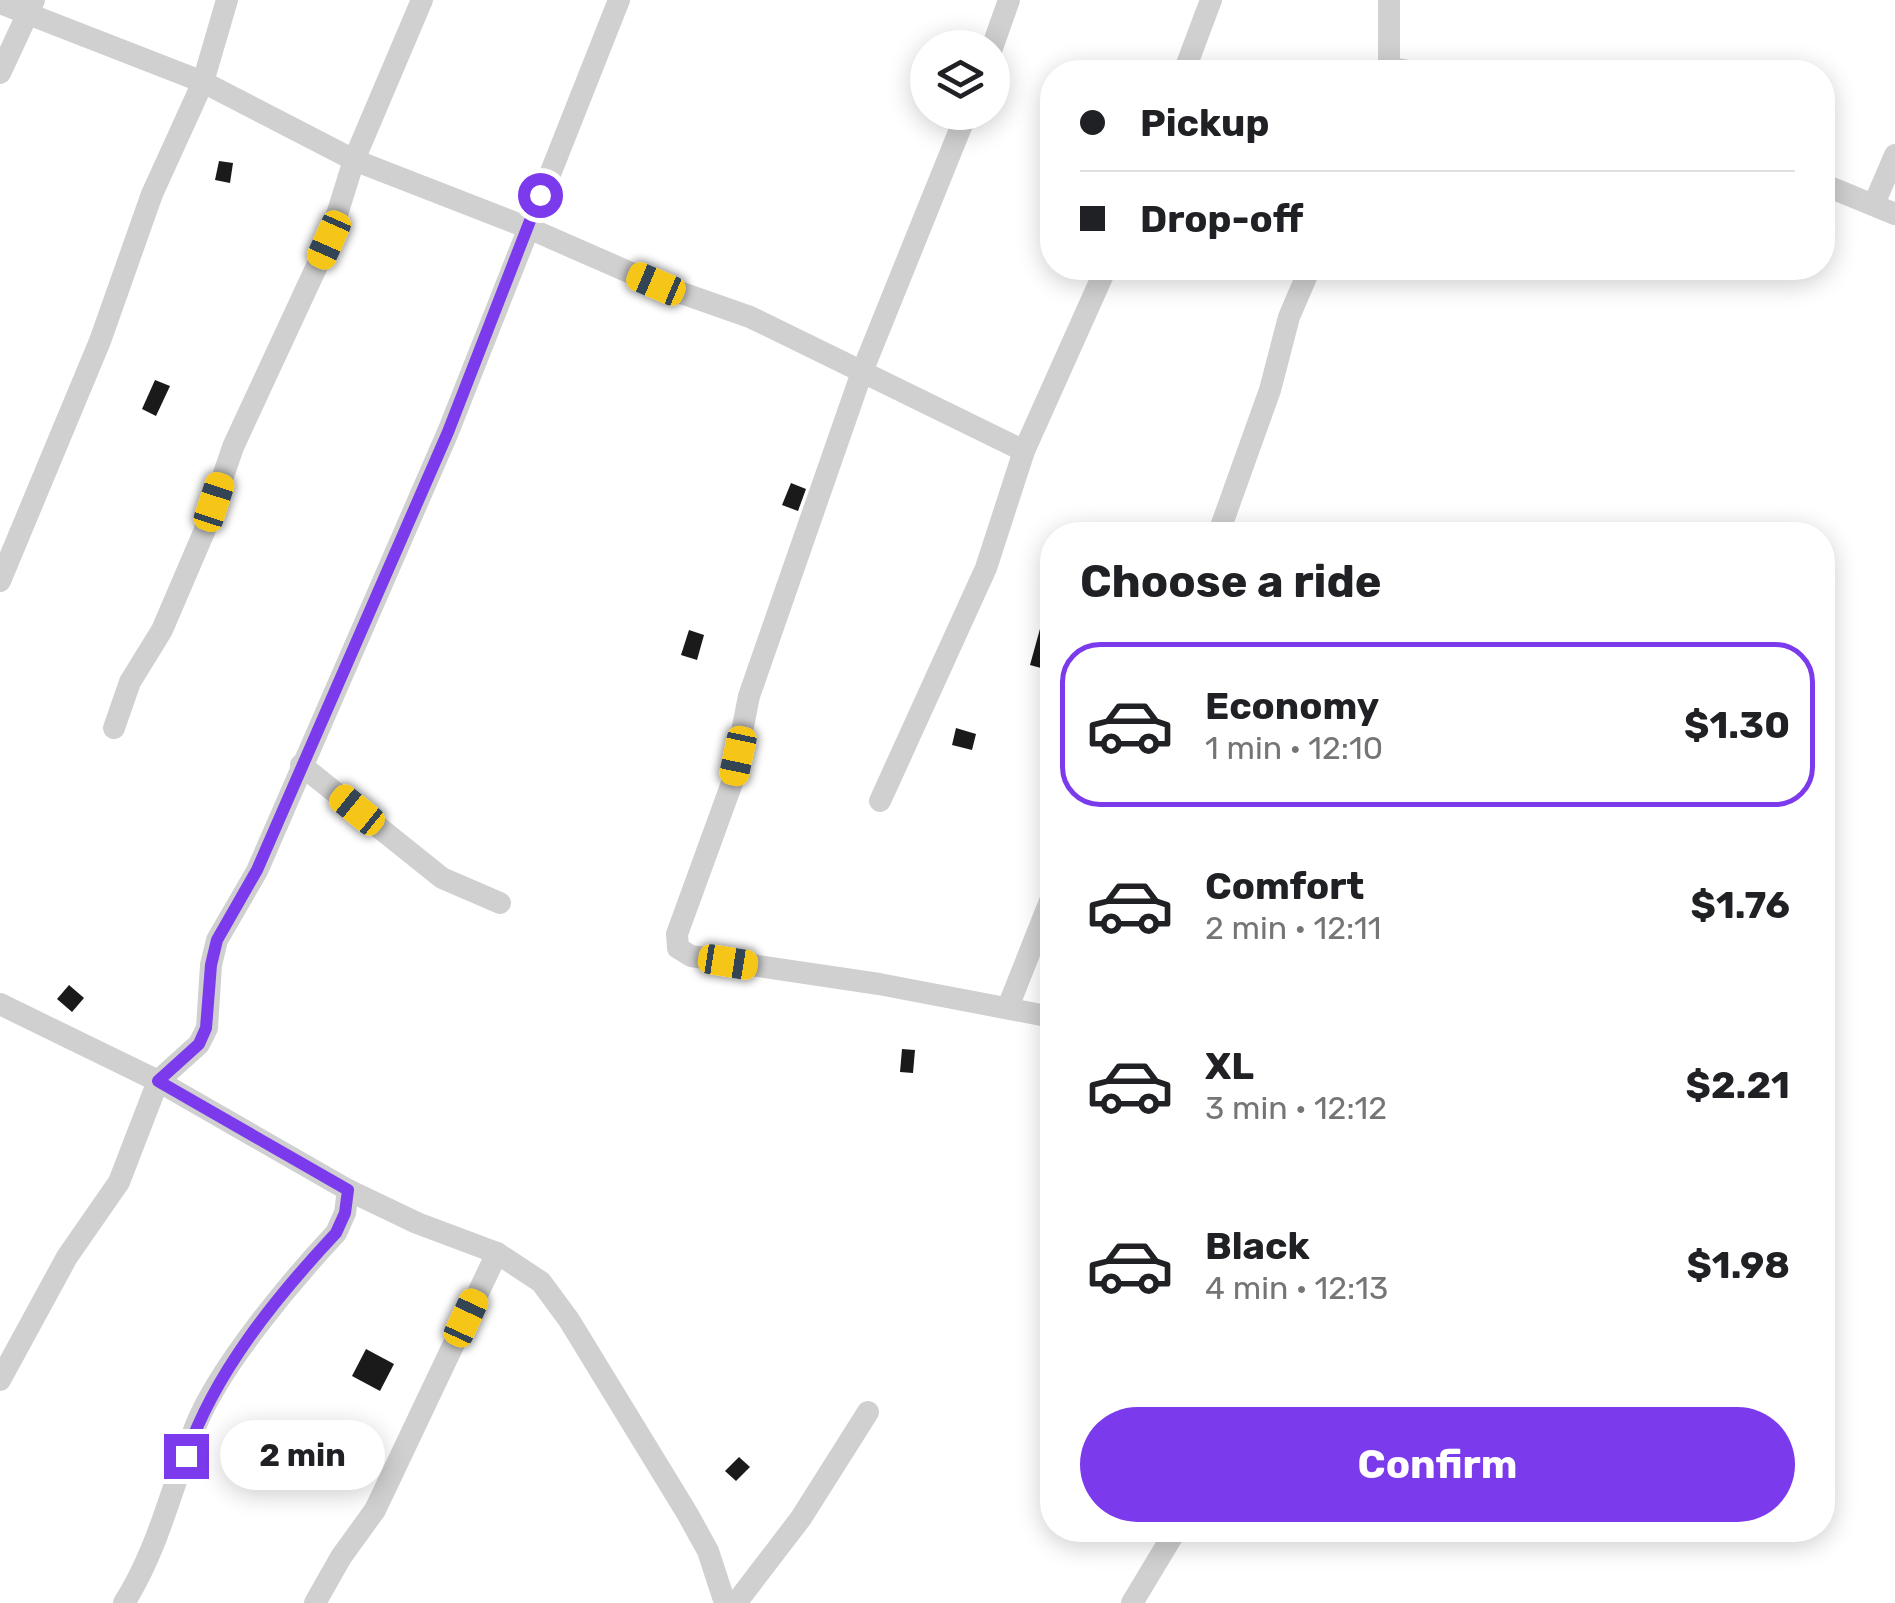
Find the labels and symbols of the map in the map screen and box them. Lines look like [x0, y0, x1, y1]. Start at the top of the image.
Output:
route start [518, 173, 563, 218]
car [303, 206, 355, 274]
car [623, 258, 689, 310]
car [190, 469, 238, 535]
car [717, 724, 759, 788]
car [324, 779, 390, 841]
car [696, 942, 760, 982]
car [440, 1284, 492, 1352]
callout: 2 min [221, 1421, 386, 1491]
route end [164, 1434, 209, 1479]

